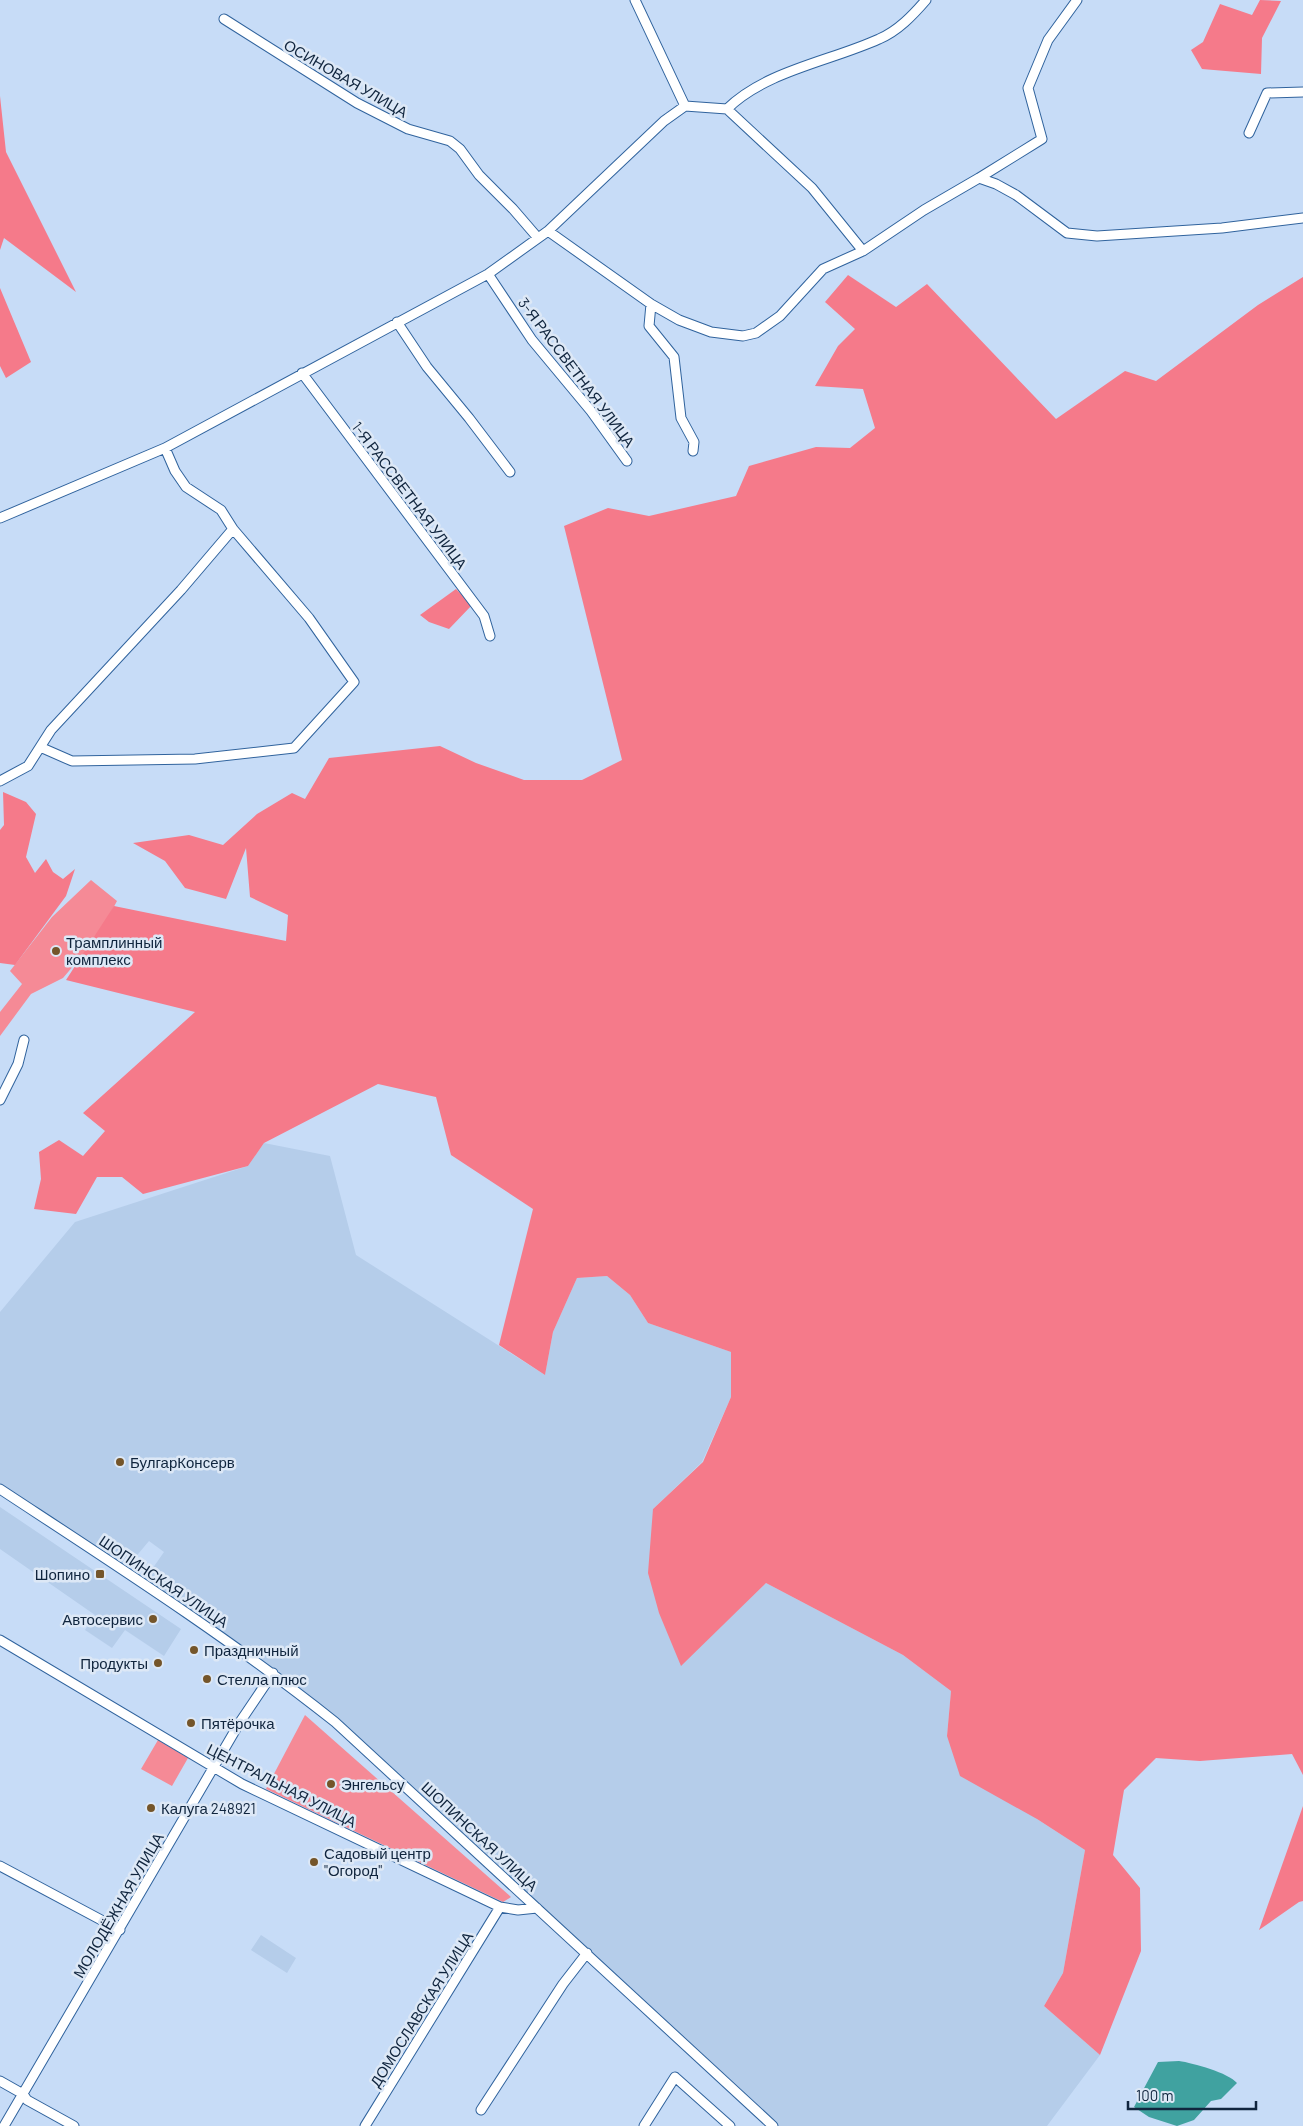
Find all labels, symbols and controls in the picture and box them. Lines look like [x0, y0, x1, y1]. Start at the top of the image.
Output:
street label: ОСИНОВАЯ УЛИЦА [281, 35, 411, 121]
street label: 3-Я РАССВЕТНАЯ УЛИЦА [515, 294, 639, 450]
street label: 1-Я РАССВЕТНАЯ УЛИЦА [349, 418, 471, 572]
place label: Трамплинный комплекс [66, 933, 162, 968]
marker: Трамплинный комплекс [50, 945, 62, 957]
place label: БулгарКонсерв [130, 1453, 235, 1471]
marker: БулгарКонсерв [114, 1456, 126, 1468]
street label: ШОПИНСКАЯ УЛИЦА [96, 1531, 232, 1631]
place label: Шопино [35, 1565, 90, 1583]
marker: Шопино [94, 1568, 106, 1580]
place label: Автосервис [62, 1610, 143, 1628]
marker: Автосервис [147, 1613, 159, 1625]
place label: Праздничный [204, 1641, 299, 1659]
marker: Праздничный [188, 1644, 200, 1656]
place label: Продукты [80, 1654, 148, 1672]
marker: Продукты [152, 1657, 164, 1669]
place label: Стелла плюс [217, 1670, 307, 1688]
marker: Стелла плюс [201, 1673, 213, 1685]
place label: Пятёрочка [201, 1714, 275, 1732]
marker: Пятёрочка [185, 1717, 197, 1729]
street label: ЦЕНТРАЛЬНАЯ УЛИЦА [204, 1739, 360, 1831]
place label: Энгельсу [341, 1775, 405, 1793]
marker: Энгельсу [325, 1778, 337, 1790]
street label: ШОПИНСКАЯ УЛИЦА [418, 1778, 542, 1894]
place label: Калуга 248921 [161, 1799, 256, 1817]
marker: Калуга 248921 [145, 1802, 157, 1814]
street label: МОЛОДЁЖНАЯ УЛИЦА [69, 1829, 167, 1981]
place label: Садовый центр "Огород" [324, 1844, 431, 1879]
marker: Садовый центр "Огород" [308, 1856, 320, 1868]
street label: ДОМОСЛАВСКАЯ УЛИЦА [366, 1928, 476, 2090]
scale bar [1128, 2078, 1256, 2110]
text: 100 m [1136, 2086, 1174, 2104]

